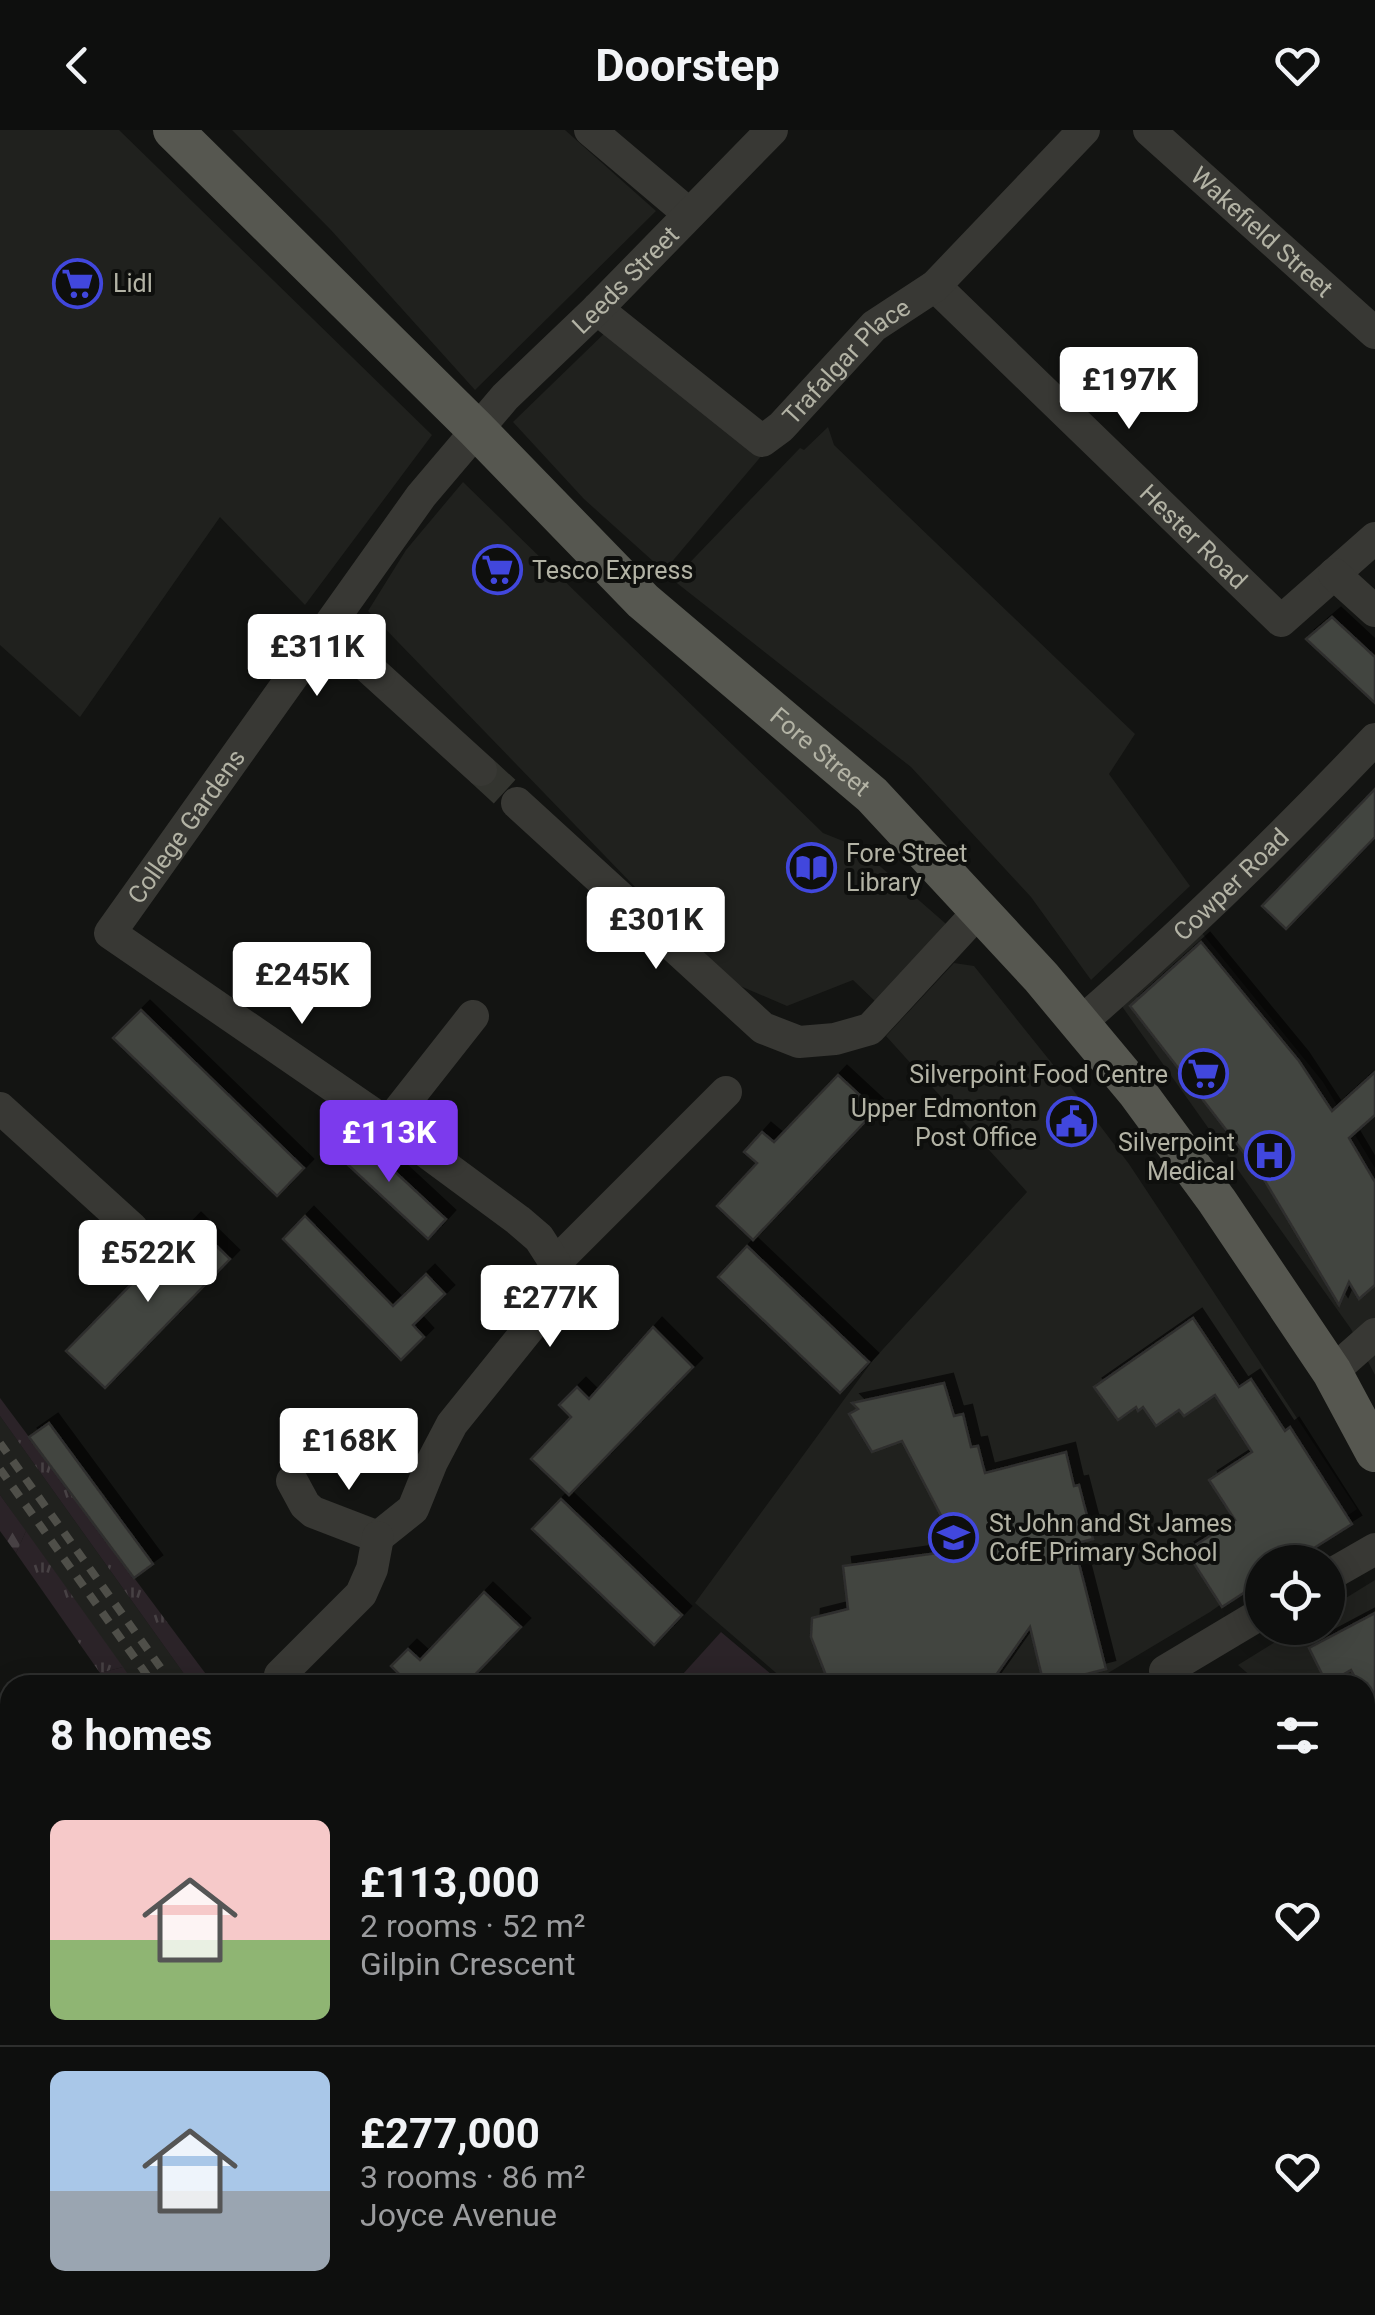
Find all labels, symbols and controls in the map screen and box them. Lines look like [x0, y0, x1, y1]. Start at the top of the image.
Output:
icon: back [50, 38, 105, 93]
icon: heart [1270, 38, 1325, 93]
text: Doorstep [595, 39, 780, 92]
street label: Wakefield Street [1185, 160, 1339, 303]
street label: Leeds Street [566, 220, 684, 339]
supermarket icon: Lidl [52, 257, 104, 309]
place label: Lidl [113, 269, 153, 298]
street label: Trafalgar Place [776, 292, 915, 430]
pin: £197K [1059, 347, 1199, 432]
text: £197K [1082, 360, 1176, 398]
street label: Hester Road [1134, 478, 1253, 595]
supermarket icon: Tesco Express [471, 544, 523, 596]
place label: Tesco Express [532, 556, 693, 585]
pin: £311K [247, 614, 387, 699]
text: £311K [270, 627, 364, 665]
street label: Fore Street [765, 701, 876, 802]
street label: College Gardens [121, 743, 251, 909]
street label: Cowper Road [1167, 822, 1294, 946]
place label: Fore Street Library [846, 839, 967, 897]
library icon: Fore Street Library [785, 841, 837, 893]
pin: £301K [586, 887, 726, 972]
text: £301K [609, 900, 703, 938]
pin: £245K [232, 942, 372, 1027]
text: £245K [255, 955, 349, 993]
supermarket icon: Silverpoint Food Centre [1177, 1048, 1229, 1100]
place label: Silverpoint Food Centre [909, 1060, 1168, 1089]
place label: Upper Edmonton Post Office [851, 1094, 1037, 1152]
public building icon: Upper Edmonton Post Office [1046, 1096, 1098, 1148]
pin: £113K [319, 1100, 459, 1185]
text: £113K [342, 1113, 436, 1151]
place label: Silverpoint Medical [1118, 1128, 1235, 1186]
hospital icon: Silverpoint Medical [1244, 1130, 1296, 1182]
pin: £522K [78, 1220, 218, 1305]
text: £522K [101, 1233, 195, 1271]
pin: £277K [480, 1265, 620, 1350]
text: £277K [503, 1278, 597, 1316]
pin: £168K [279, 1408, 419, 1493]
text: £168K [302, 1421, 396, 1459]
place label: St John and St James CofE Primary School [989, 1509, 1232, 1567]
school or university icon: St John and St James CofE Primary School [928, 1511, 980, 1563]
map controls [1245, 1545, 1345, 1645]
button: locate [1245, 1545, 1345, 1645]
icon: filters [1270, 1708, 1325, 1763]
text: 8 homes [50, 1711, 212, 1760]
text: £113,000 [360, 1858, 540, 1907]
icon: home [130, 1860, 250, 1980]
icon: heart [1270, 1893, 1325, 1948]
text: 2 rooms · 52 m² [360, 1907, 585, 1945]
text: Gilpin Crescent [360, 1945, 575, 1983]
text: £277,000 [360, 2109, 540, 2158]
icon: home [130, 2111, 250, 2231]
icon: heart [1270, 2144, 1325, 2199]
text: 3 rooms · 86 m² [360, 2158, 585, 2196]
text: Joyce Avenue [360, 2196, 557, 2234]

